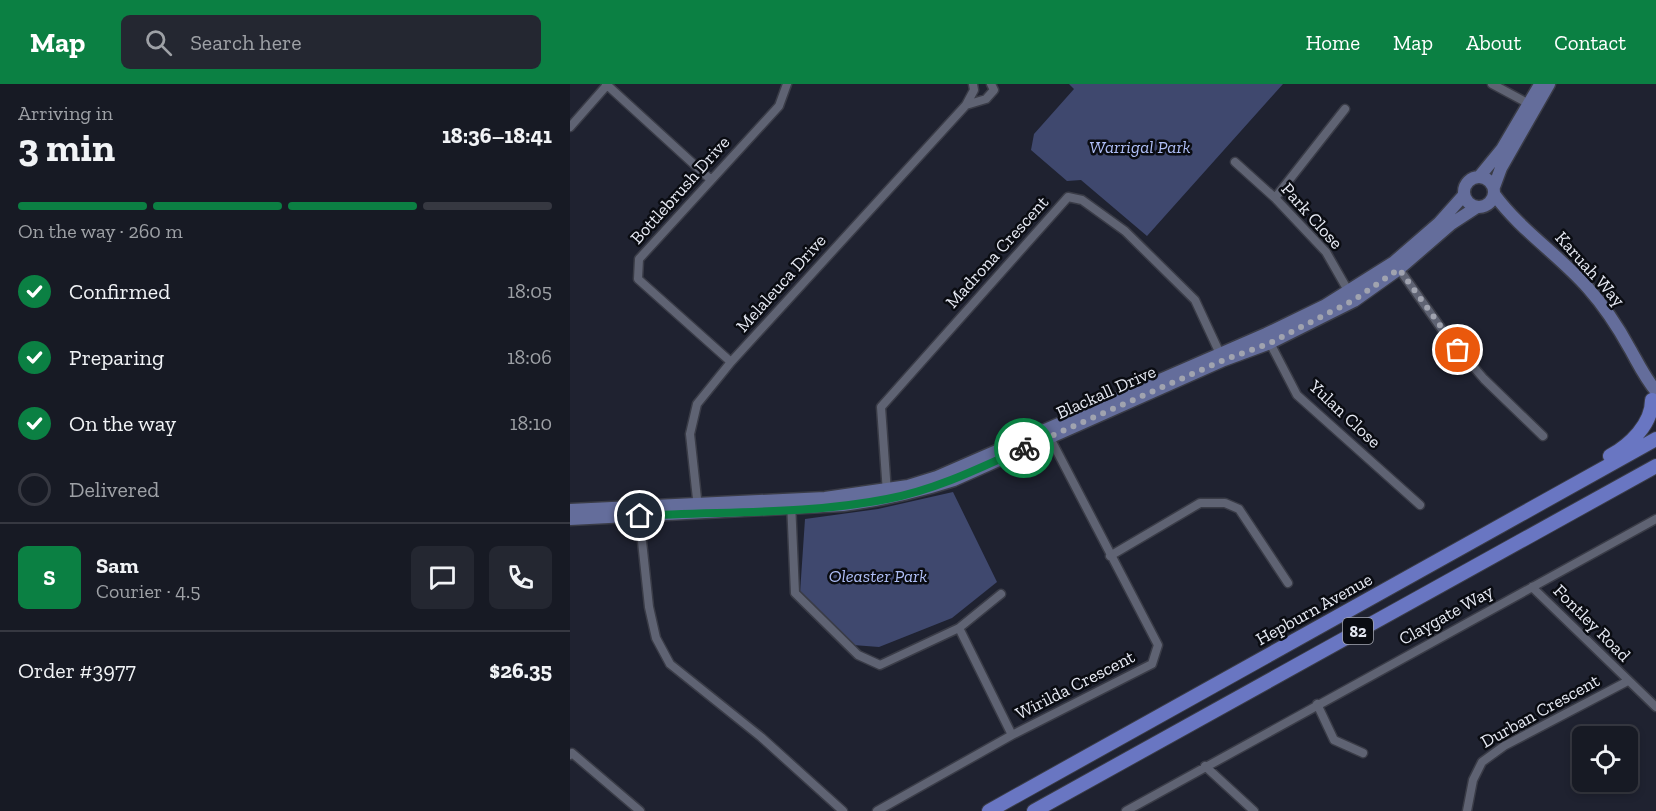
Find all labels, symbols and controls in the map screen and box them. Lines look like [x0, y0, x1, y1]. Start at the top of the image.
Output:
search box [121, 15, 541, 69]
text: Map [30, 26, 85, 59]
icon: search [142, 26, 175, 59]
text: Search here [190, 29, 302, 56]
text: Home [1306, 30, 1360, 55]
text: Map [1393, 30, 1433, 55]
text: About [1466, 30, 1521, 55]
text: Contact [1554, 30, 1626, 55]
text: Arriving in [18, 101, 113, 125]
text: 18:36–18:41 [442, 122, 552, 149]
text: 3 min [18, 124, 115, 171]
street label: Bottlebrush Drive [626, 131, 734, 249]
park label: Warrigal Park [1089, 136, 1191, 158]
street label: Park Close [1276, 178, 1348, 254]
street label: Madrona Crescent [941, 191, 1053, 313]
text: On the way · 260 m [18, 219, 183, 243]
street label: Karuah Way [1551, 227, 1630, 312]
street label: Melaleuca Drive [731, 229, 831, 337]
icon: check [18, 275, 51, 308]
text: Confirmed [69, 278, 170, 305]
text: 18:05 [507, 279, 552, 303]
pin [1432, 324, 1483, 375]
icon: bag [1441, 333, 1474, 366]
icon: check [18, 341, 51, 374]
text: Preparing [69, 344, 164, 371]
text: 18:06 [507, 345, 552, 369]
street label: Blackall Drive [1053, 360, 1159, 424]
street label: Yulan Close [1304, 375, 1385, 453]
icon: check [18, 407, 51, 440]
text: On the way [69, 410, 176, 437]
text: 18:10 [510, 411, 552, 435]
courier [994, 418, 1054, 478]
icon: bike [1008, 432, 1041, 465]
text: Delivered [69, 476, 159, 503]
pin [614, 490, 665, 541]
icon: home [623, 499, 656, 532]
button: chat [411, 546, 474, 609]
button: phone [489, 546, 552, 609]
text: Sam [96, 552, 139, 579]
text: S [43, 564, 56, 591]
park label: Oleaster Park [829, 565, 927, 587]
street label: Hepburn Avenue [1252, 568, 1376, 650]
text: Courier · 4.5 [96, 579, 201, 603]
street label: Claygate Way [1395, 580, 1498, 650]
street label: Fontley Road [1549, 580, 1635, 666]
road number: 82 [1343, 618, 1373, 644]
street label: Wirilda Crescent [1012, 645, 1139, 725]
text: Order #3977 [18, 657, 136, 684]
text: $26.35 [489, 657, 552, 684]
street label: Durban Crescent [1477, 669, 1603, 753]
map controls [1572, 726, 1638, 792]
button: locate [1572, 726, 1638, 792]

